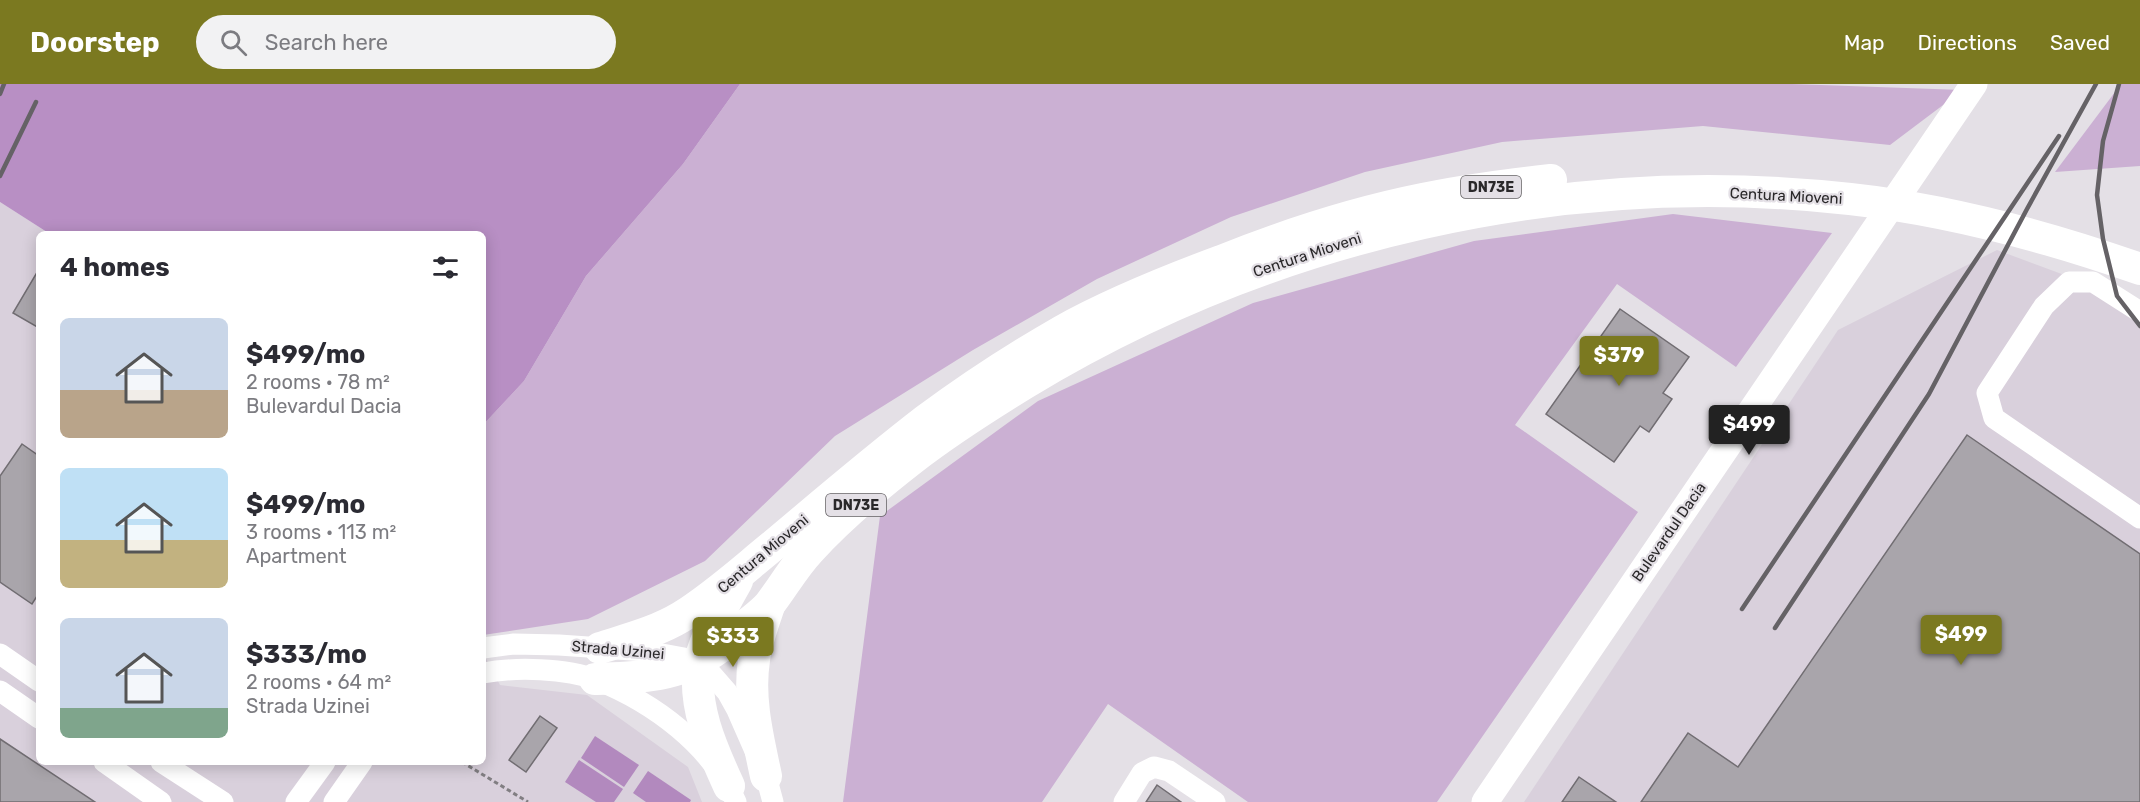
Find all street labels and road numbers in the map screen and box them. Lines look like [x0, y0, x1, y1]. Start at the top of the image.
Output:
road number: DN73E [1461, 176, 1521, 198]
street label: Centura Mioveni [1729, 184, 1843, 208]
street label: Centura Mioveni [1251, 229, 1363, 281]
street label: Bulevardul Dacia [1628, 479, 1710, 585]
road number: DN73E [826, 494, 886, 516]
street label: Centura Mioveni [714, 511, 812, 597]
street label: Strada Uzinei [571, 637, 665, 663]

